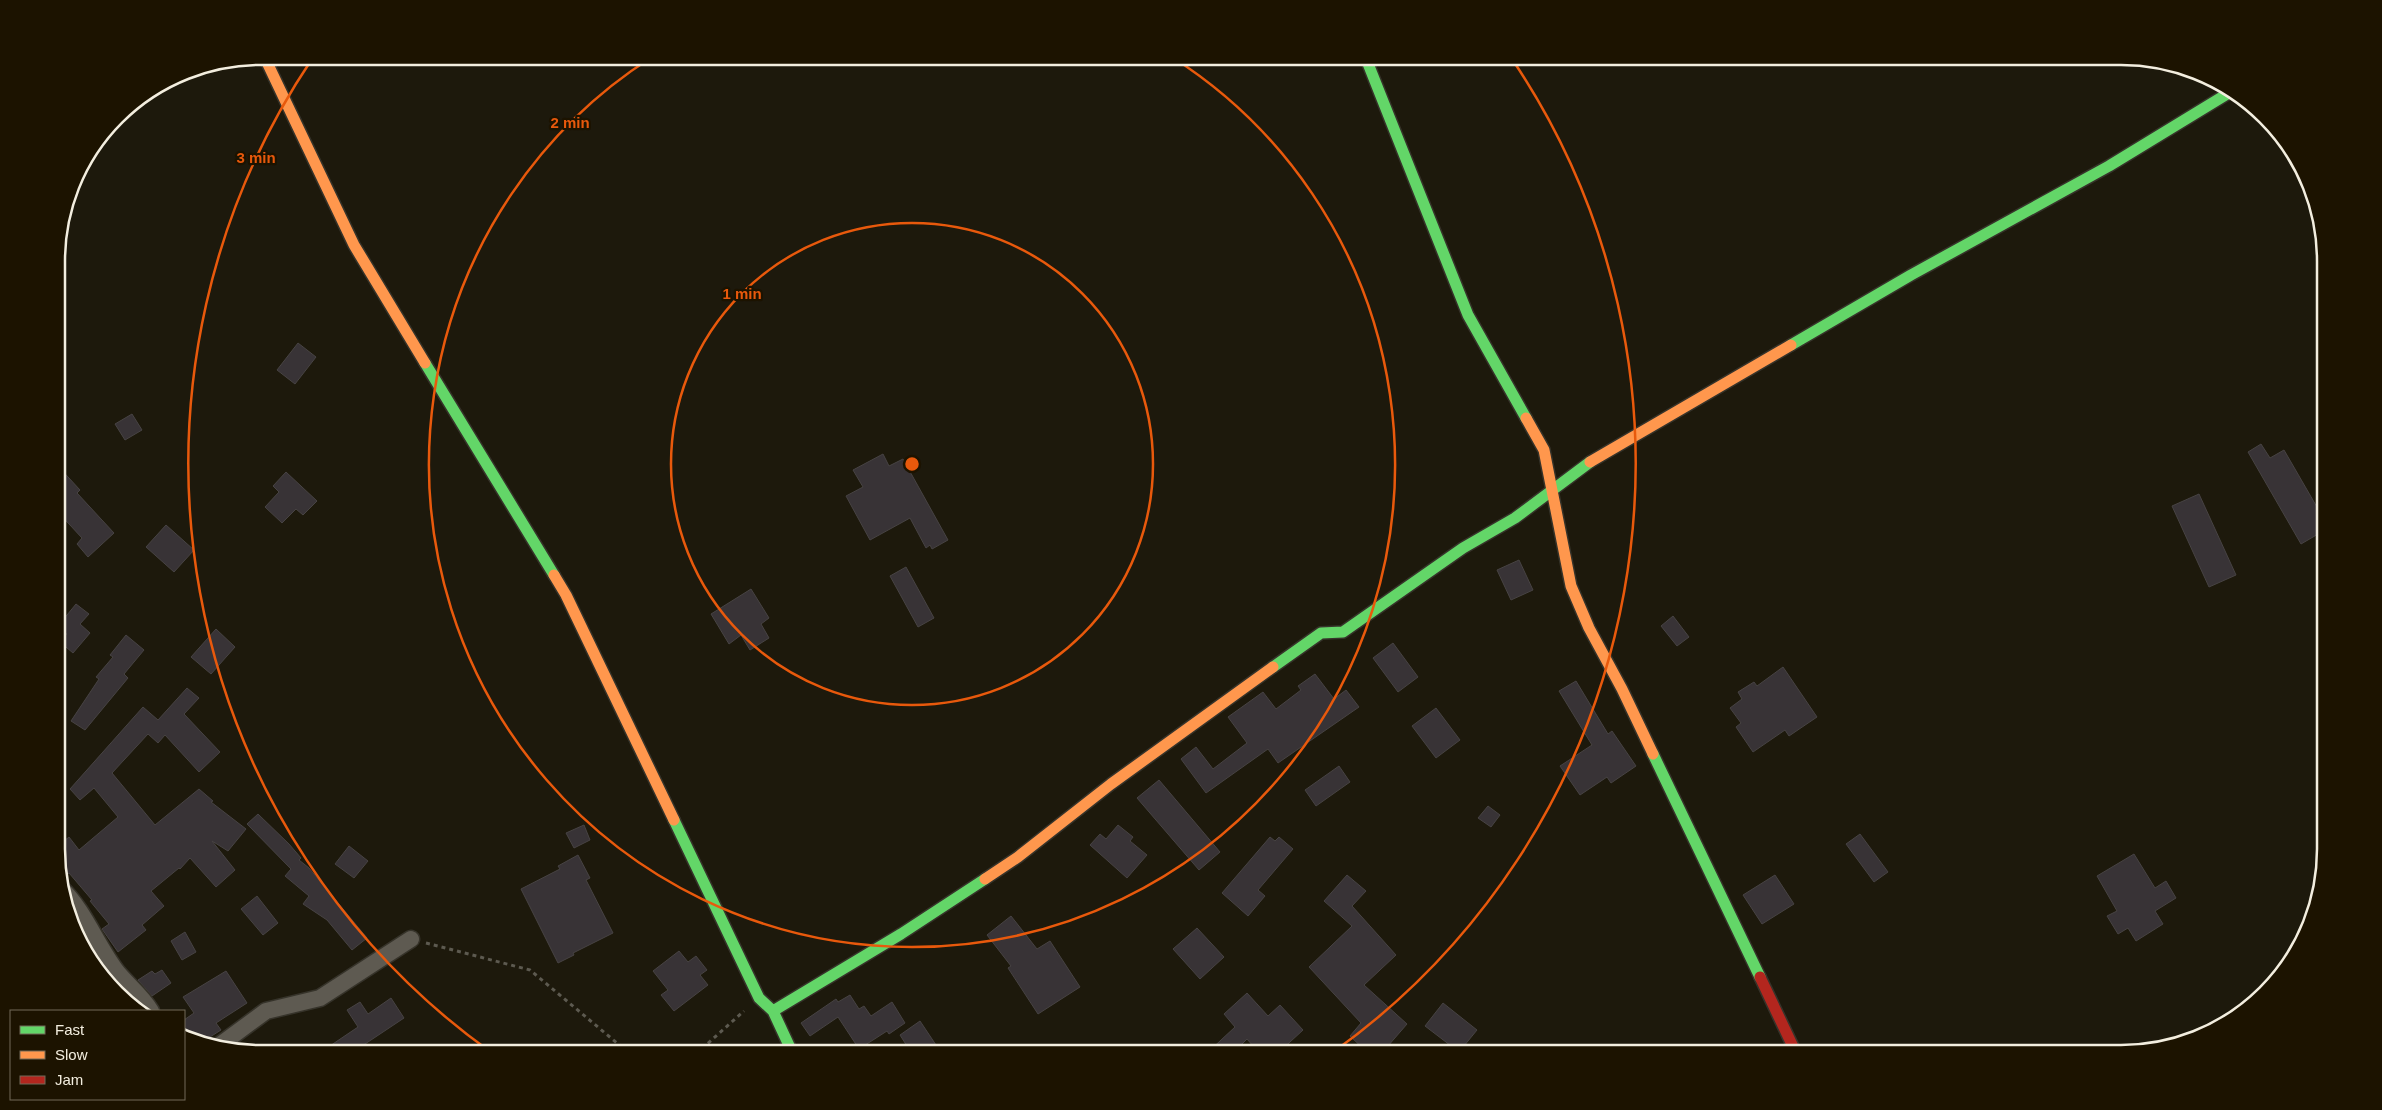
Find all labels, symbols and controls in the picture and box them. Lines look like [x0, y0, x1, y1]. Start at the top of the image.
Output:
text: 2 min [550, 114, 590, 131]
text: 3 min [236, 149, 276, 166]
text: 1 min [722, 285, 762, 302]
centre of rings [903, 455, 921, 473]
legend [10, 1010, 185, 1100]
text: Fast [55, 1021, 85, 1038]
text: Slow [55, 1046, 88, 1063]
text: Jam [55, 1071, 83, 1088]

